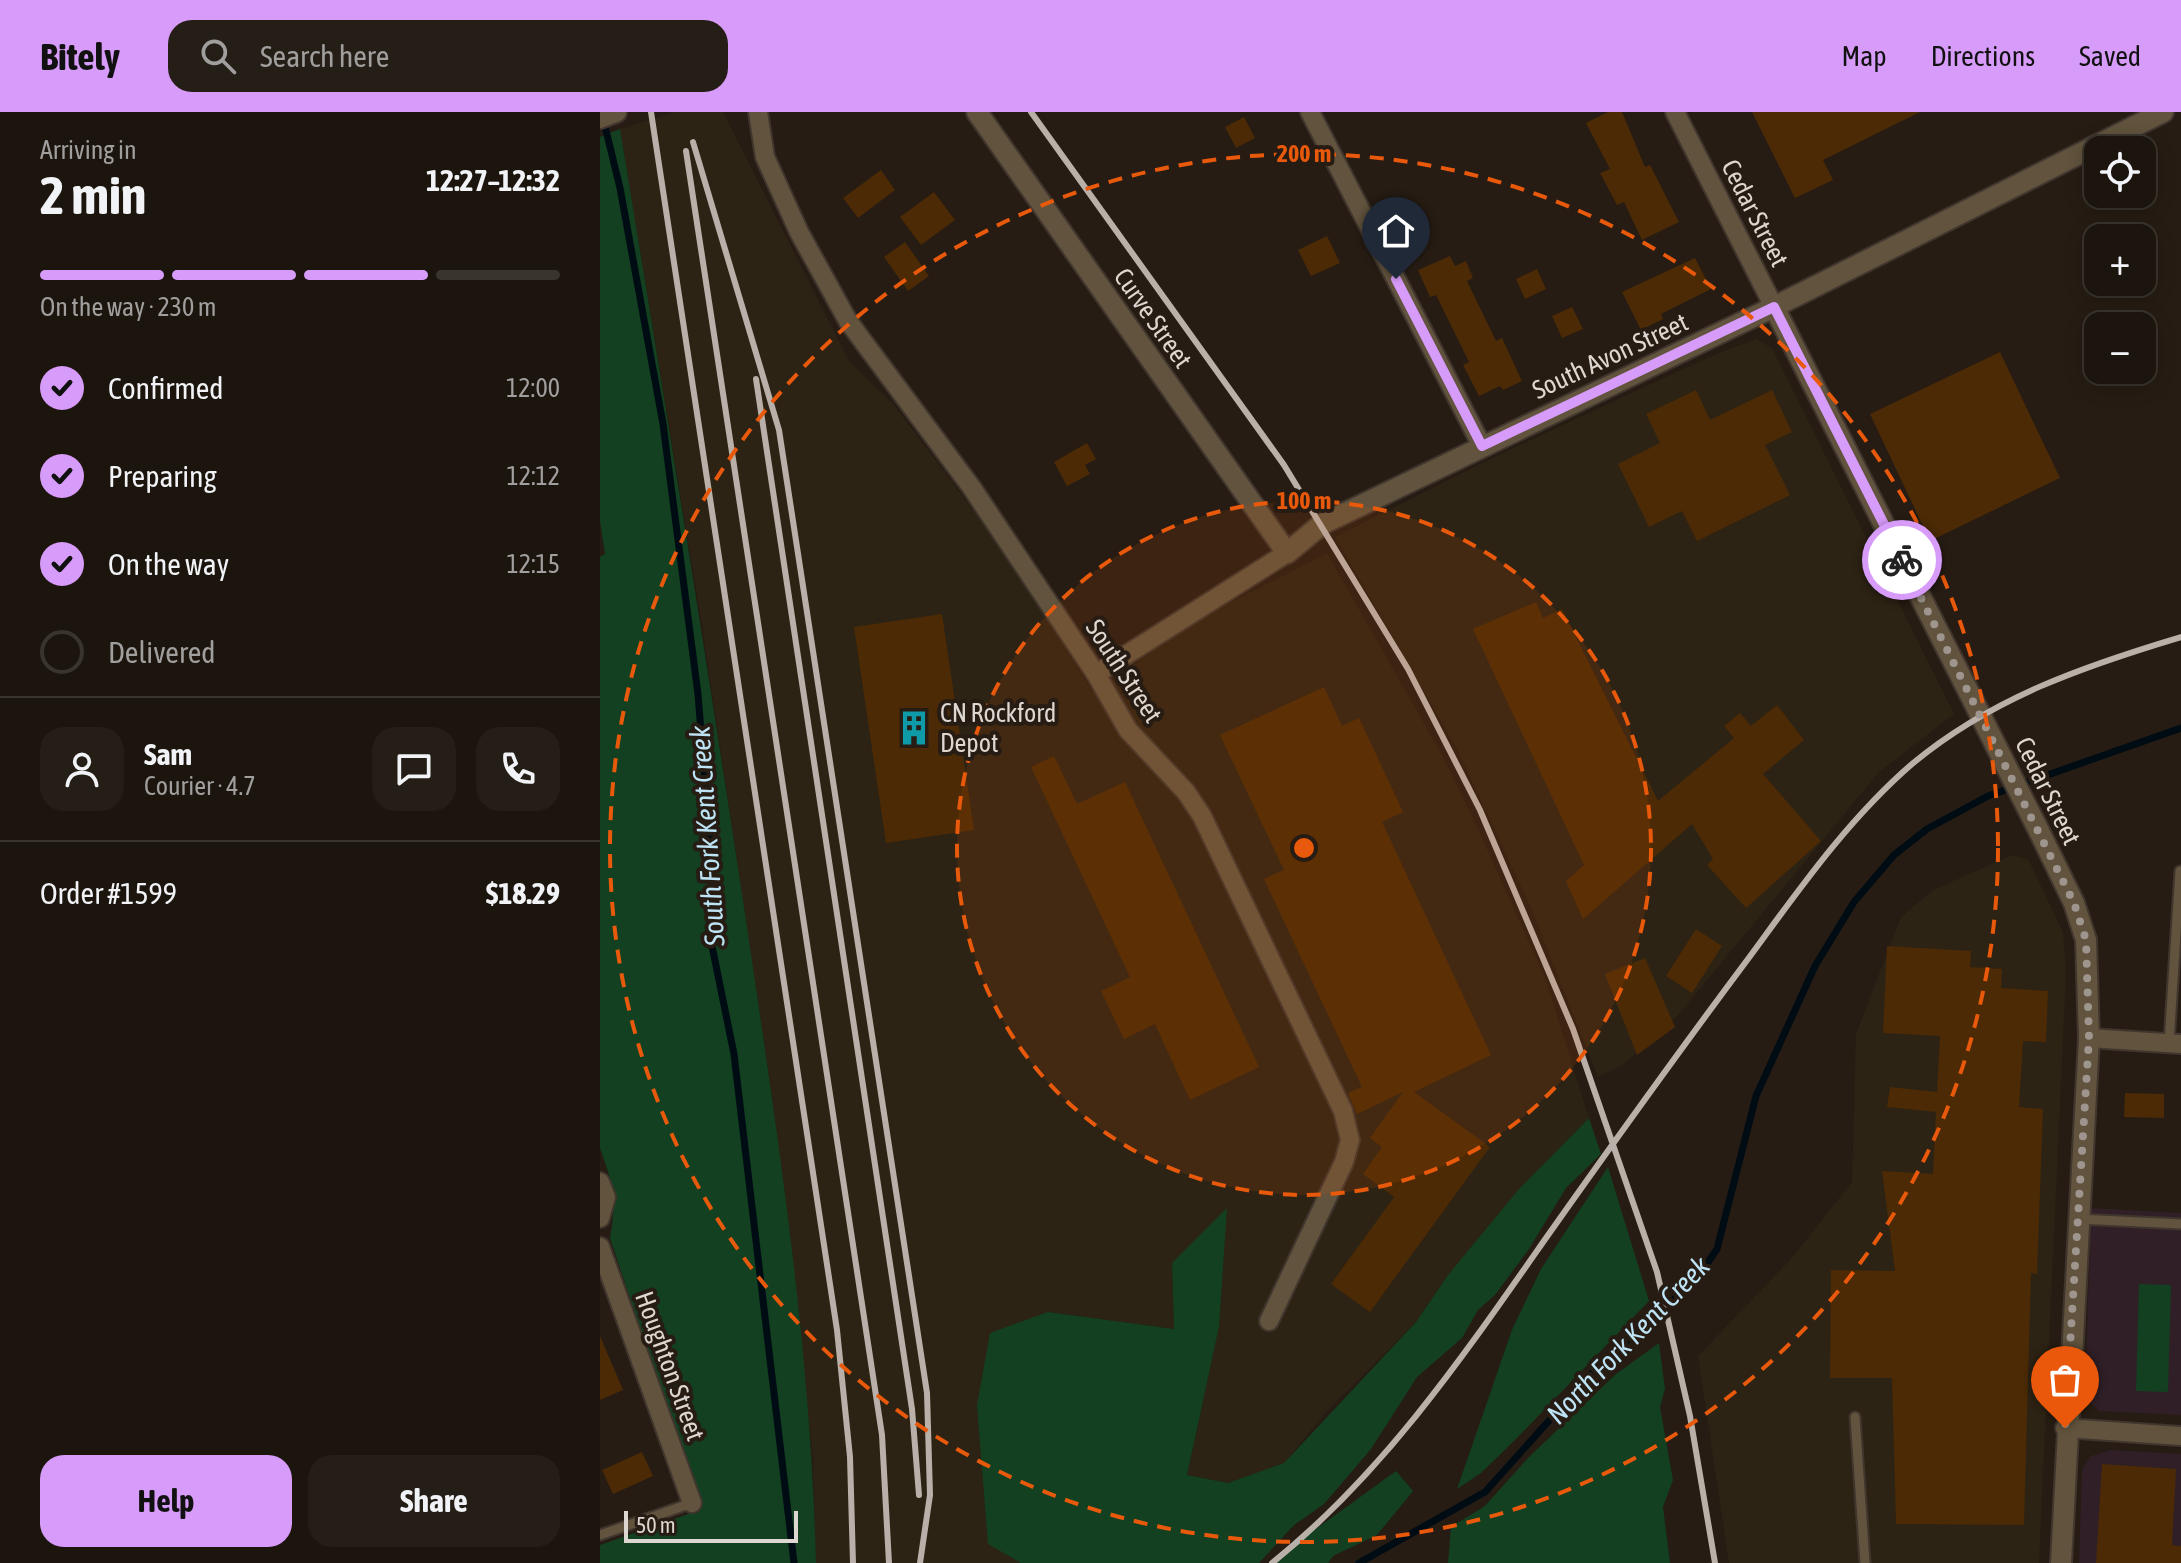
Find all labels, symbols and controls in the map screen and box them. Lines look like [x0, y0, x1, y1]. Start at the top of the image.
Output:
search box [168, 20, 728, 92]
icon: search [196, 34, 240, 78]
text: Bitely [40, 35, 120, 78]
text: Search here [260, 39, 389, 73]
text: Map [1842, 40, 1887, 72]
text: Directions [1931, 40, 2035, 72]
text: Saved [2079, 40, 2141, 72]
text: Arriving in [40, 135, 137, 165]
map controls [2084, 136, 2156, 384]
button: locate [2084, 136, 2156, 208]
text: 200 m [1277, 140, 1331, 167]
street label: Cedar Street [1715, 154, 1795, 272]
text: 12:27–12:32 [426, 163, 560, 197]
text: 2 min [40, 165, 146, 225]
pin [1362, 197, 1430, 279]
icon: home [1374, 209, 1418, 253]
button: + [2084, 224, 2156, 296]
street label: Curve Street [1108, 262, 1198, 374]
text: On the way · 230 m [40, 292, 217, 322]
street label: South Avon Street [1528, 307, 1692, 405]
button: − [2084, 312, 2156, 384]
icon: check [40, 366, 84, 410]
text: Confirmed [108, 371, 223, 405]
text: 12:00 [506, 373, 560, 403]
icon: check [40, 454, 84, 498]
text: Preparing [108, 459, 217, 493]
text: 12:12 [506, 461, 560, 491]
text: 100 m [1277, 487, 1331, 514]
courier [1862, 520, 1942, 600]
icon: bike [1880, 538, 1924, 582]
icon: check [40, 542, 84, 586]
text: On the way [108, 547, 229, 581]
text: 12:15 [506, 549, 560, 579]
street label: South Street [1080, 614, 1168, 728]
text: Delivered [108, 635, 216, 669]
place label: CN Rockford Depot [940, 698, 1056, 758]
building icon: CN Rockford Depot [895, 709, 933, 747]
water label: South Fork Kent Creek [683, 724, 731, 948]
button: person [40, 727, 124, 811]
button: chat [372, 727, 456, 811]
button: phone [476, 727, 560, 811]
street label: Cedar Street [2009, 732, 2087, 850]
text: Sam [144, 737, 192, 771]
text: Courier · 4.7 [144, 771, 255, 801]
centre of rings [1290, 834, 1318, 862]
text: Order #1599 [40, 876, 177, 910]
text: $18.29 [486, 876, 560, 910]
water label: North Fork Kent Creek [1540, 1249, 1716, 1430]
street label: Houghton Street [629, 1287, 711, 1445]
pin [2031, 1346, 2099, 1428]
icon: bag [2043, 1358, 2087, 1402]
button: Help [40, 1455, 292, 1547]
button: Share [308, 1455, 560, 1547]
scale bar [624, 1507, 798, 1543]
text: 50 m [636, 1512, 676, 1538]

